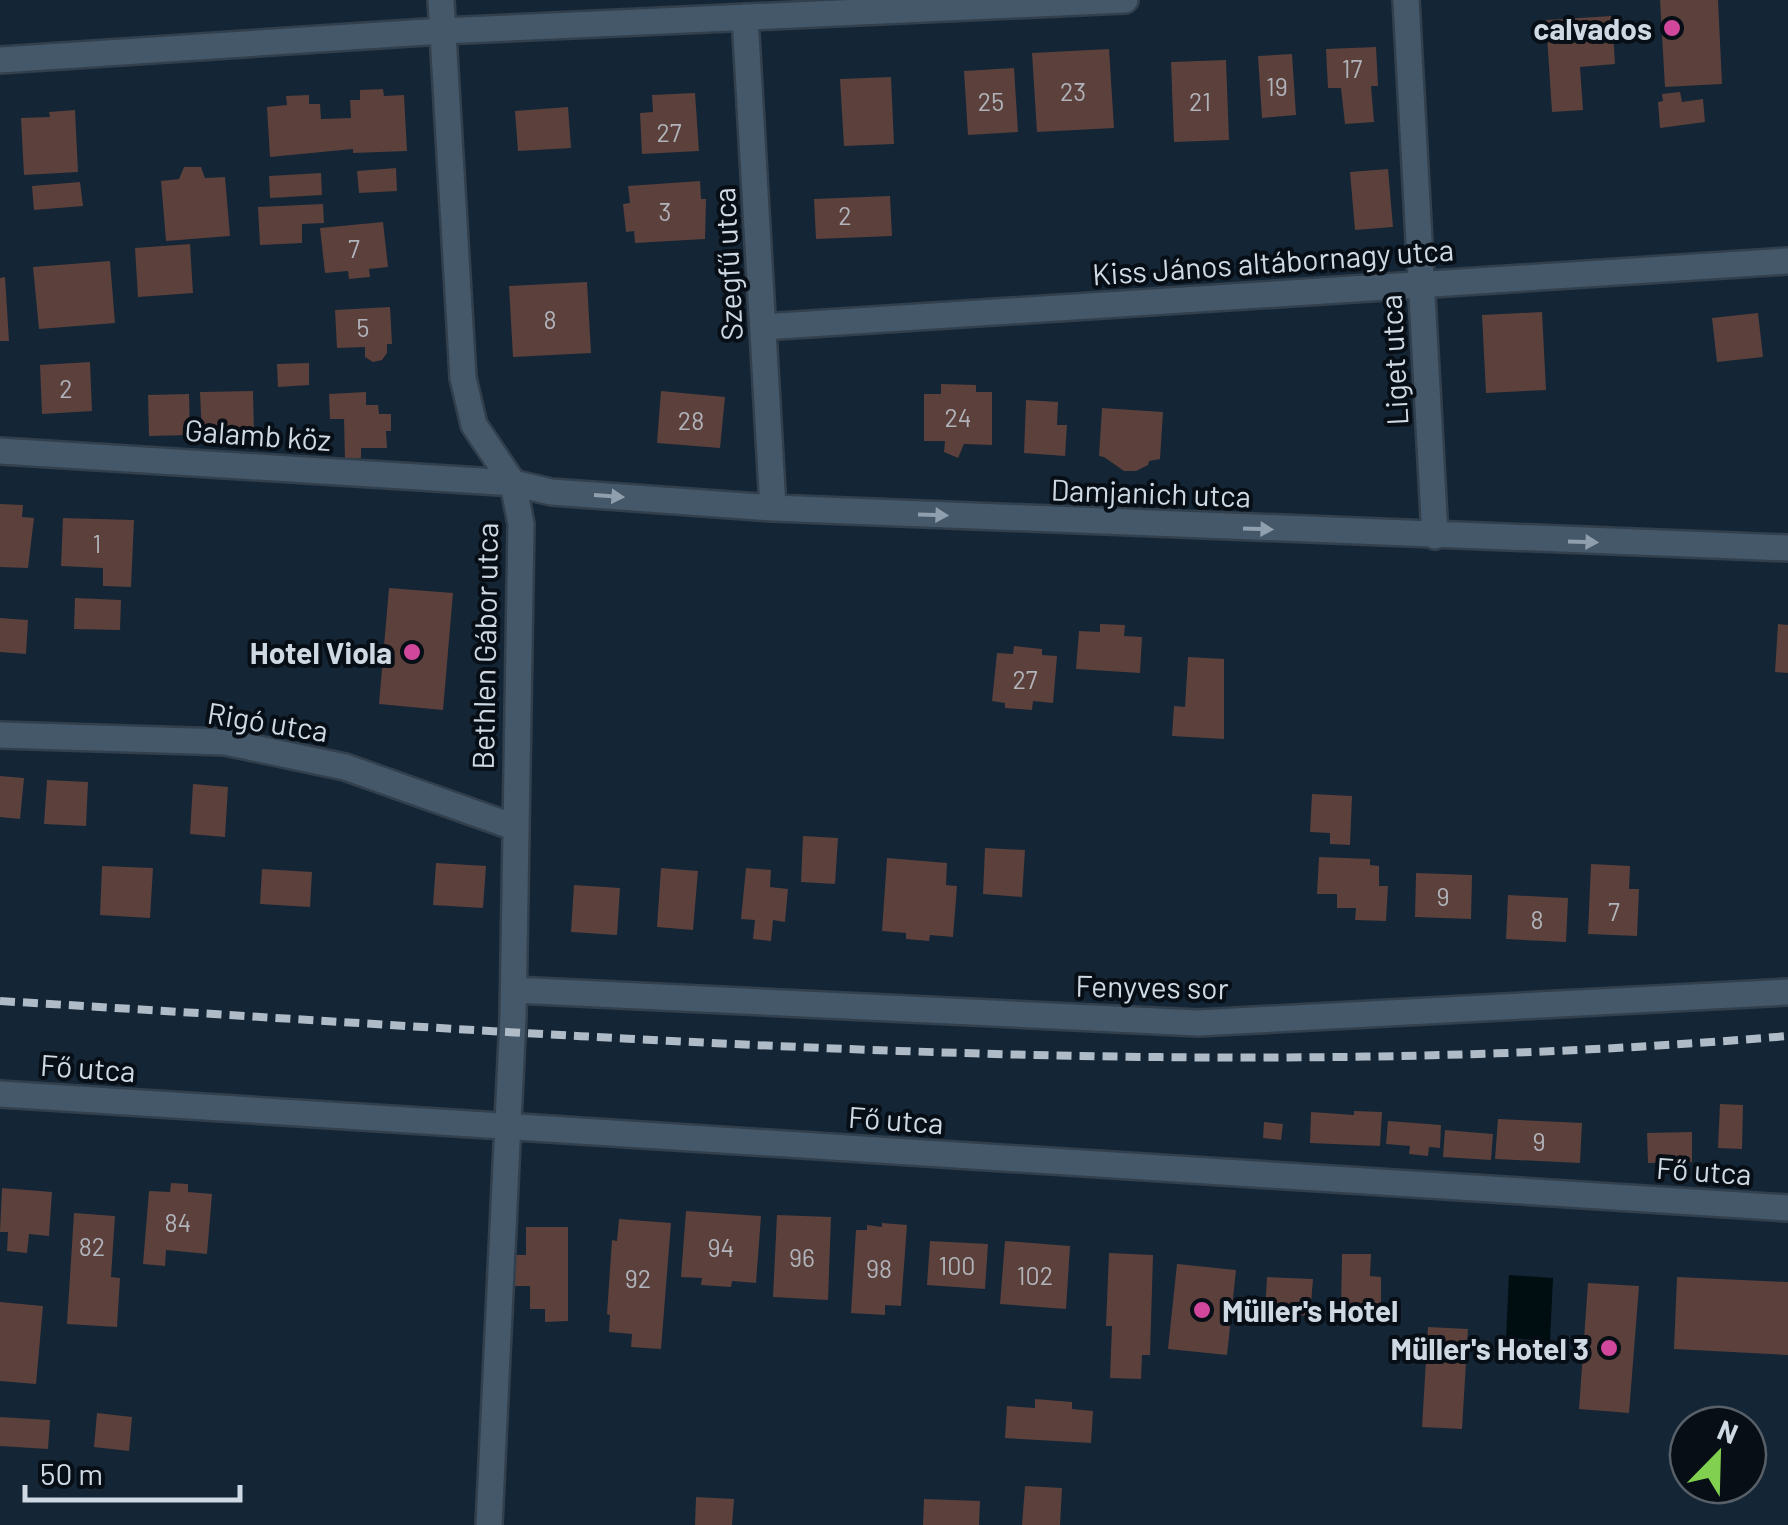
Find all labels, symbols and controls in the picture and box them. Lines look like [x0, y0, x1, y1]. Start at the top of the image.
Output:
place label: calvados [1533, 10, 1652, 46]
marker: calvados [1661, 17, 1683, 39]
house number: 17 [1342, 53, 1362, 83]
house number: 19 [1266, 71, 1288, 101]
house number: 23 [1060, 76, 1086, 106]
house number: 25 [978, 86, 1004, 116]
house number: 21 [1189, 86, 1211, 116]
house number: 27 [656, 117, 682, 147]
street label: Szegfű utca [705, 187, 749, 341]
house number: 3 [659, 196, 671, 226]
house number: 2 [838, 200, 852, 230]
street label: Kiss János altábornagy utca [1091, 230, 1455, 292]
house number: 7 [348, 233, 360, 263]
street label: Liget utca [1372, 294, 1414, 426]
house number: 8 [543, 304, 557, 334]
house number: 5 [357, 312, 369, 342]
house number: 2 [59, 373, 73, 403]
house number: 24 [944, 402, 972, 432]
house number: 28 [678, 405, 704, 435]
street label: Galamb köz [184, 411, 332, 457]
street label: Damjanich utca [1050, 471, 1252, 513]
one-way arrow [593, 488, 625, 504]
one-way arrow [918, 507, 950, 523]
one-way arrow [1243, 521, 1275, 537]
street label: Bethlen Gábor utca [464, 522, 504, 770]
house number: 1 [93, 528, 101, 558]
one-way arrow [1567, 534, 1599, 550]
place label: Hotel Viola [250, 634, 392, 670]
marker: Hotel Viola [401, 641, 423, 663]
house number: 27 [1012, 664, 1038, 694]
street label: Rigó utca [205, 694, 331, 748]
house number: 9 [1436, 881, 1450, 911]
house number: 7 [1608, 896, 1620, 926]
house number: 8 [1530, 904, 1544, 934]
street label: Fenyves sor [1075, 967, 1229, 1005]
street label: Fő utca [39, 1046, 137, 1088]
street label: Fő utca [847, 1098, 945, 1140]
house number: 9 [1532, 1126, 1546, 1156]
street label: Fő utca [1655, 1149, 1753, 1191]
house number: 84 [165, 1207, 191, 1237]
house number: 82 [79, 1231, 105, 1261]
house number: 94 [708, 1232, 734, 1262]
house number: 96 [789, 1242, 815, 1272]
house number: 100 [938, 1250, 976, 1280]
house number: 98 [866, 1253, 892, 1283]
house number: 102 [1017, 1260, 1053, 1290]
house number: 92 [625, 1263, 651, 1293]
place label: Müller's Hotel [1222, 1292, 1398, 1328]
marker: Müller's Hotel [1191, 1299, 1213, 1321]
place label: Müller's Hotel 3 [1390, 1330, 1589, 1366]
marker: Müller's Hotel 3 [1598, 1337, 1620, 1359]
north arrow [1668, 1405, 1768, 1505]
text: N [1713, 1412, 1743, 1450]
scale bar [25, 1440, 240, 1502]
text: 50 m [40, 1455, 103, 1491]

